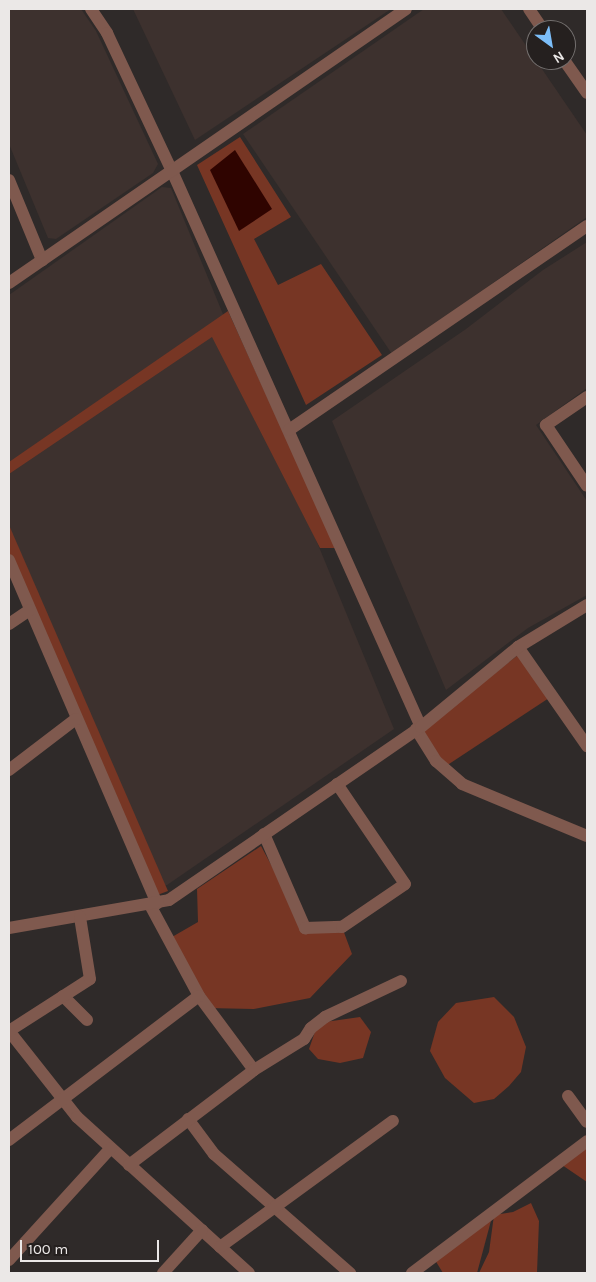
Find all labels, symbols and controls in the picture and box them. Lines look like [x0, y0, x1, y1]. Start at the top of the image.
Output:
north arrow [526, 20, 576, 70]
text: N [550, 47, 567, 67]
scale bar [22, 1230, 161, 1262]
text: 100 m [28, 1240, 68, 1258]

